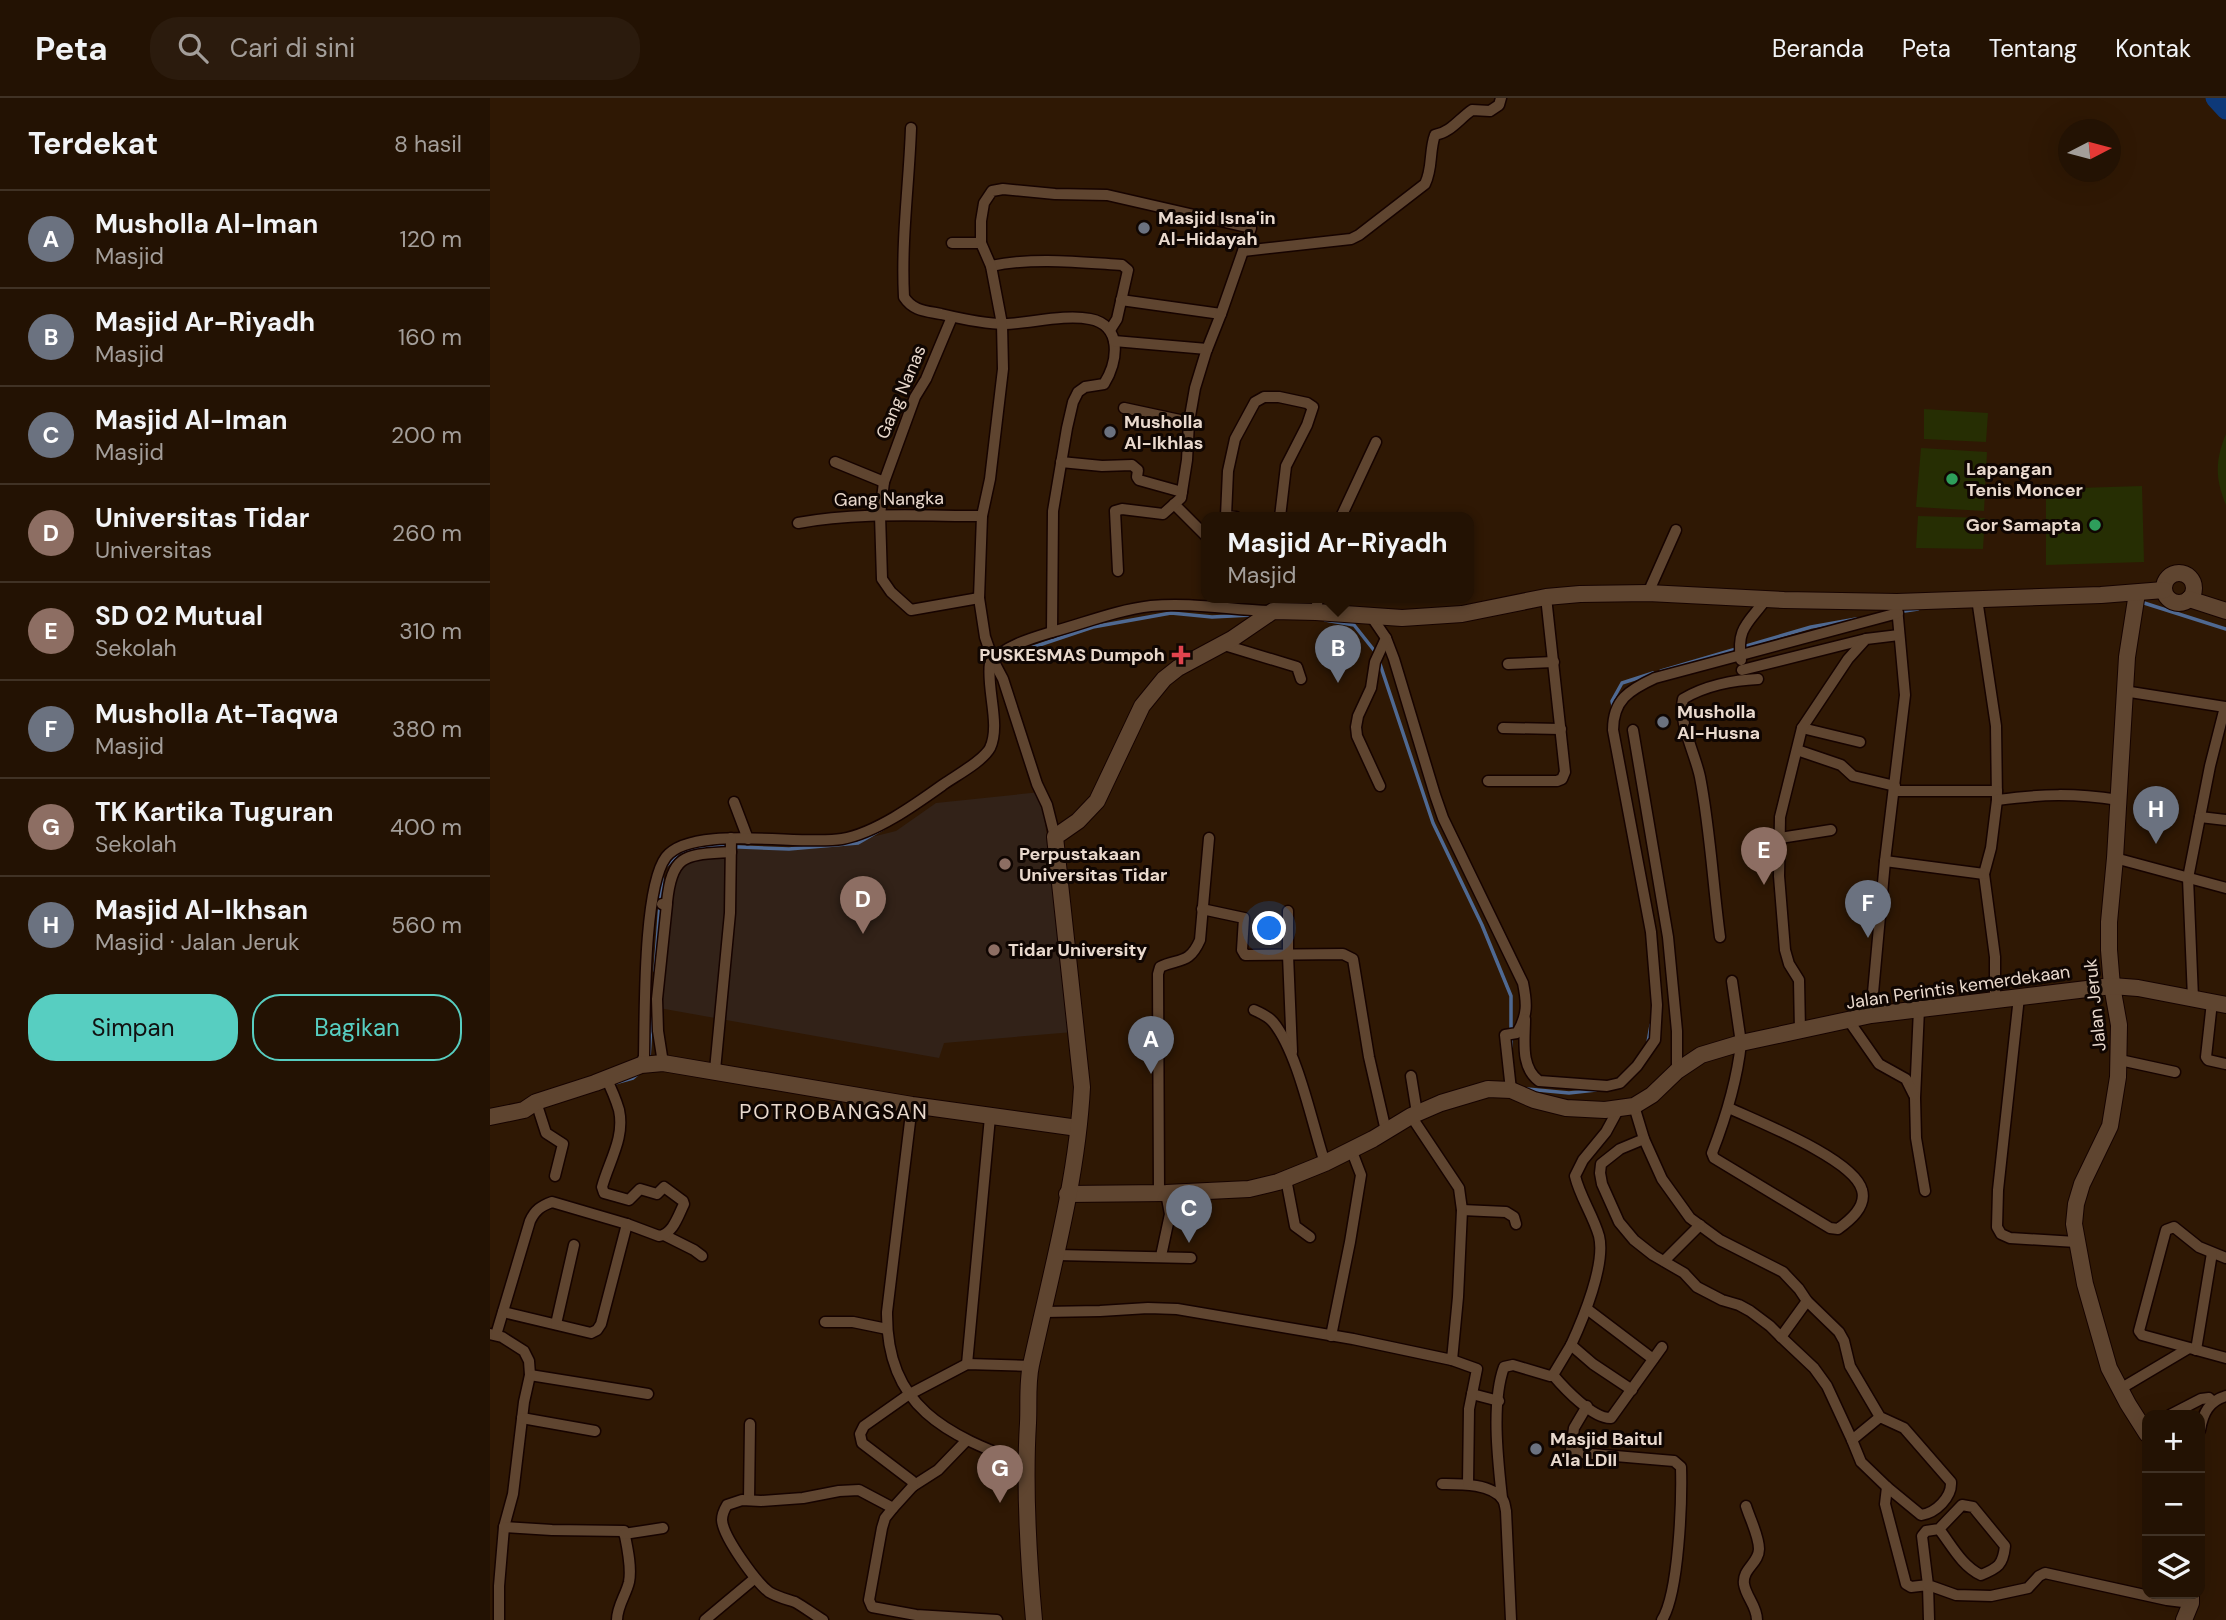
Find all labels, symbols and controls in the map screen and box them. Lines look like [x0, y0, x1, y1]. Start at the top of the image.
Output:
search box [150, 17, 640, 80]
text: Peta [35, 27, 108, 70]
icon: search [174, 29, 212, 67]
text: Cari di sini [230, 31, 355, 65]
text: Beranda [1772, 33, 1864, 64]
text: Peta [1902, 33, 1951, 64]
text: Tentang [1989, 33, 2077, 64]
text: Kontak [2115, 33, 2191, 64]
north arrow [2058, 119, 2121, 182]
text: Terdekat [28, 124, 158, 163]
text: 8 hasil [394, 129, 462, 159]
place label: Masjid Isna'in Al-Hidayah [1158, 206, 1276, 251]
text: Musholla Al-Iman [95, 207, 318, 241]
marker: Masjid Isna'in Al-Hidayah [1136, 220, 1152, 236]
text: A [43, 224, 59, 254]
text: 120 m [399, 224, 462, 254]
text: Masjid [95, 241, 164, 271]
text: Masjid Ar-Riyadh [95, 305, 315, 339]
text: B [44, 322, 58, 352]
text: 160 m [398, 322, 462, 352]
text: Masjid [95, 339, 164, 369]
street label: Gang Nanas [870, 341, 932, 443]
text: Masjid Al-Iman [95, 403, 288, 437]
place label: Musholla Al-Ikhlas [1124, 410, 1203, 455]
text: C [43, 420, 59, 450]
text: 200 m [391, 420, 462, 450]
marker: Musholla Al-Ikhlas [1102, 424, 1118, 440]
text: Masjid [95, 437, 164, 467]
place label: Lapangan Tenis Moncer [1966, 457, 2083, 502]
marker: Lapangan Tenis Moncer [1944, 471, 1960, 487]
street label: Gang Nangka [834, 486, 944, 512]
text: Universitas Tidar [95, 501, 309, 535]
popup [1201, 512, 1474, 603]
place label: Gor Samapta [1966, 513, 2081, 537]
marker: Gor Samapta [2087, 517, 2103, 533]
text: D [43, 518, 59, 548]
text: 260 m [392, 518, 462, 548]
text: Masjid Ar-Riyadh [1227, 526, 1448, 560]
text: Universitas [95, 535, 212, 565]
text: Masjid [1227, 560, 1296, 590]
text: SD 02 Mutual [95, 599, 263, 633]
text: E [44, 616, 58, 646]
text: 310 m [399, 616, 462, 646]
pin: B [1315, 625, 1361, 683]
text: Sekolah [95, 633, 177, 663]
place label: PUSKESMAS Dumpoh [979, 643, 1165, 667]
marker: PUSKESMAS Dumpoh [1171, 645, 1191, 665]
text: Musholla At-Taqwa [95, 697, 339, 731]
place label: Musholla Al-Husna [1677, 700, 1760, 745]
text: F [45, 714, 57, 744]
text: 380 m [392, 714, 462, 744]
marker: Musholla Al-Husna [1655, 714, 1671, 730]
text: Masjid [95, 731, 164, 761]
pin: H [2133, 786, 2179, 844]
text: TK Kartika Tuguran [95, 795, 333, 829]
text: G [42, 812, 60, 842]
text: 400 m [390, 812, 462, 842]
pin: E [1741, 827, 1787, 885]
text: Sekolah [95, 829, 177, 859]
place label: Perpustakaan Universitas Tidar [1019, 842, 1167, 887]
marker: Perpustakaan Universitas Tidar [997, 856, 1013, 872]
pin: D [840, 876, 886, 934]
pin: F [1845, 880, 1891, 938]
text: Masjid Al-Ikhsan [95, 893, 308, 927]
text: H [43, 910, 59, 940]
text: 560 m [391, 910, 462, 940]
your location [1252, 911, 1286, 945]
text: Masjid · Jalan Jeruk [95, 927, 300, 957]
place label: Tidar University [1008, 938, 1147, 962]
marker: Tidar University [986, 942, 1002, 958]
street label: Jalan Jeruk [2078, 957, 2112, 1053]
street label: Jalan Perintis kemerdekaan [1844, 959, 2072, 1015]
button: Simpan [28, 994, 238, 1061]
button: Bagikan [252, 994, 462, 1061]
pin: A [1128, 1016, 1174, 1074]
district label: POTROBANGSAN [739, 1098, 929, 1126]
pin: C [1166, 1185, 1212, 1243]
map controls [2142, 1410, 2205, 1599]
button: + [2142, 1410, 2205, 1473]
place label: Masjid Baitul A'la LDII [1550, 1427, 1663, 1472]
marker: Masjid Baitul A'la LDII [1528, 1441, 1544, 1457]
pin: G [977, 1445, 1023, 1503]
button: − [2142, 1473, 2205, 1536]
button: layers [2142, 1536, 2205, 1599]

